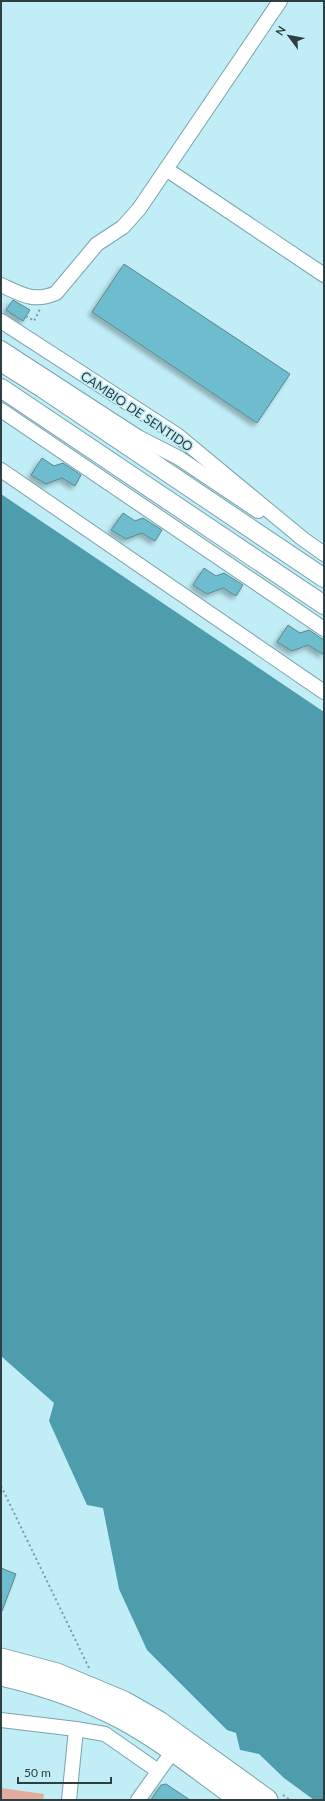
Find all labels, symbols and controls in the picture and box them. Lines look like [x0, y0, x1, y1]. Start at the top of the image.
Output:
north arrow [269, 16, 309, 56]
text: N [272, 23, 288, 37]
street label: CAMBIO DE SENTIDO [78, 367, 196, 455]
scale bar [18, 1759, 111, 1785]
text: 50 m [24, 1765, 51, 1780]

